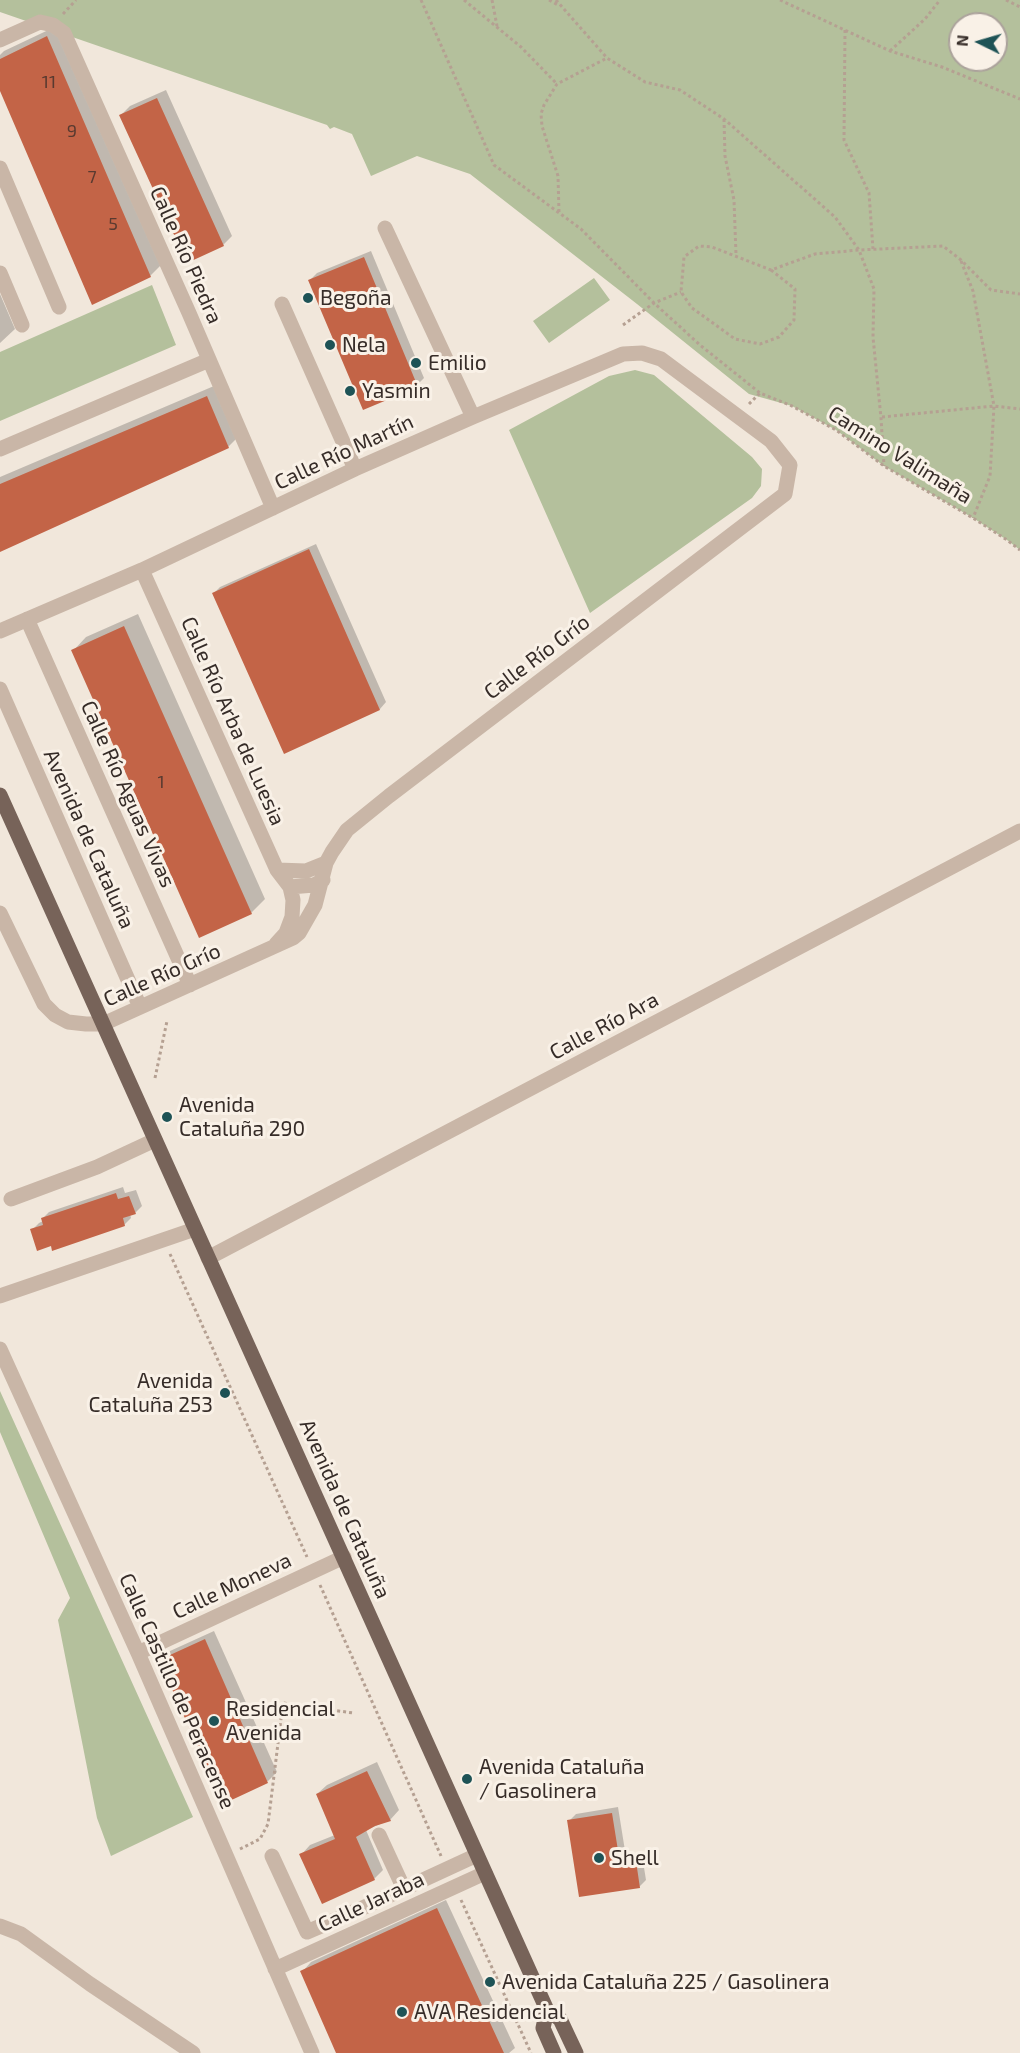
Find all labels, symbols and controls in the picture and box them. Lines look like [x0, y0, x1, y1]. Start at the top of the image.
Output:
north arrow [948, 12, 1008, 72]
text: N [952, 34, 972, 47]
house number: 11 [42, 71, 56, 93]
house number: 9 [67, 120, 77, 142]
house number: 7 [87, 166, 97, 188]
street label: Calle Río Piedra [144, 182, 228, 328]
house number: 5 [108, 213, 118, 235]
place label: Begoña [320, 285, 392, 311]
marker: Begoña [301, 291, 315, 305]
place label: Nela [342, 332, 386, 358]
marker: Nela [323, 338, 337, 352]
place label: Emilio [428, 350, 487, 376]
marker: Emilio [409, 356, 423, 370]
place label: Yasmin [362, 378, 431, 404]
marker: Yasmin [343, 384, 357, 398]
street label: Camino Valimaña [823, 401, 977, 509]
street label: Calle Río Martín [270, 409, 418, 495]
street label: Calle Río Grío [479, 609, 595, 705]
street label: Calle Río Arba de Luesia [176, 613, 290, 829]
street label: Calle Río Aguas Vivas [75, 697, 181, 891]
street label: Avenida de Cataluña [38, 745, 140, 933]
house number: 1 [157, 771, 165, 793]
street label: Calle Río Grío [100, 938, 224, 1012]
street label: Calle Río Ara [545, 987, 663, 1065]
place label: Avenida Cataluña 290 [179, 1092, 305, 1142]
marker: Avenida Cataluña 290 [160, 1110, 174, 1124]
place label: Avenida Cataluña 253 [89, 1368, 213, 1418]
marker: Avenida Cataluña 253 [218, 1386, 232, 1400]
street label: Avenida de Cataluña [294, 1415, 396, 1603]
street label: Calle Moneva [169, 1547, 295, 1625]
street label: Calle Castillo de Peracense [114, 1569, 240, 1813]
place label: Residencial Avenida [226, 1696, 335, 1746]
marker: Residencial Avenida [207, 1714, 221, 1728]
place label: Avenida Cataluña / Gasolinera [479, 1754, 645, 1804]
marker: Avenida Cataluña / Gasolinera [460, 1772, 474, 1786]
place label: Shell [611, 1845, 659, 1871]
marker: Shell [592, 1851, 606, 1865]
street label: Calle Jaraba [314, 1866, 428, 1938]
place label: Avenida Cataluña 225 / Gasolinera [502, 1969, 829, 1995]
marker: Avenida Cataluña 225 / Gasolinera [483, 1975, 497, 1989]
place label: AVA Residencial [414, 1999, 565, 2025]
marker: AVA Residencial [395, 2005, 409, 2019]

